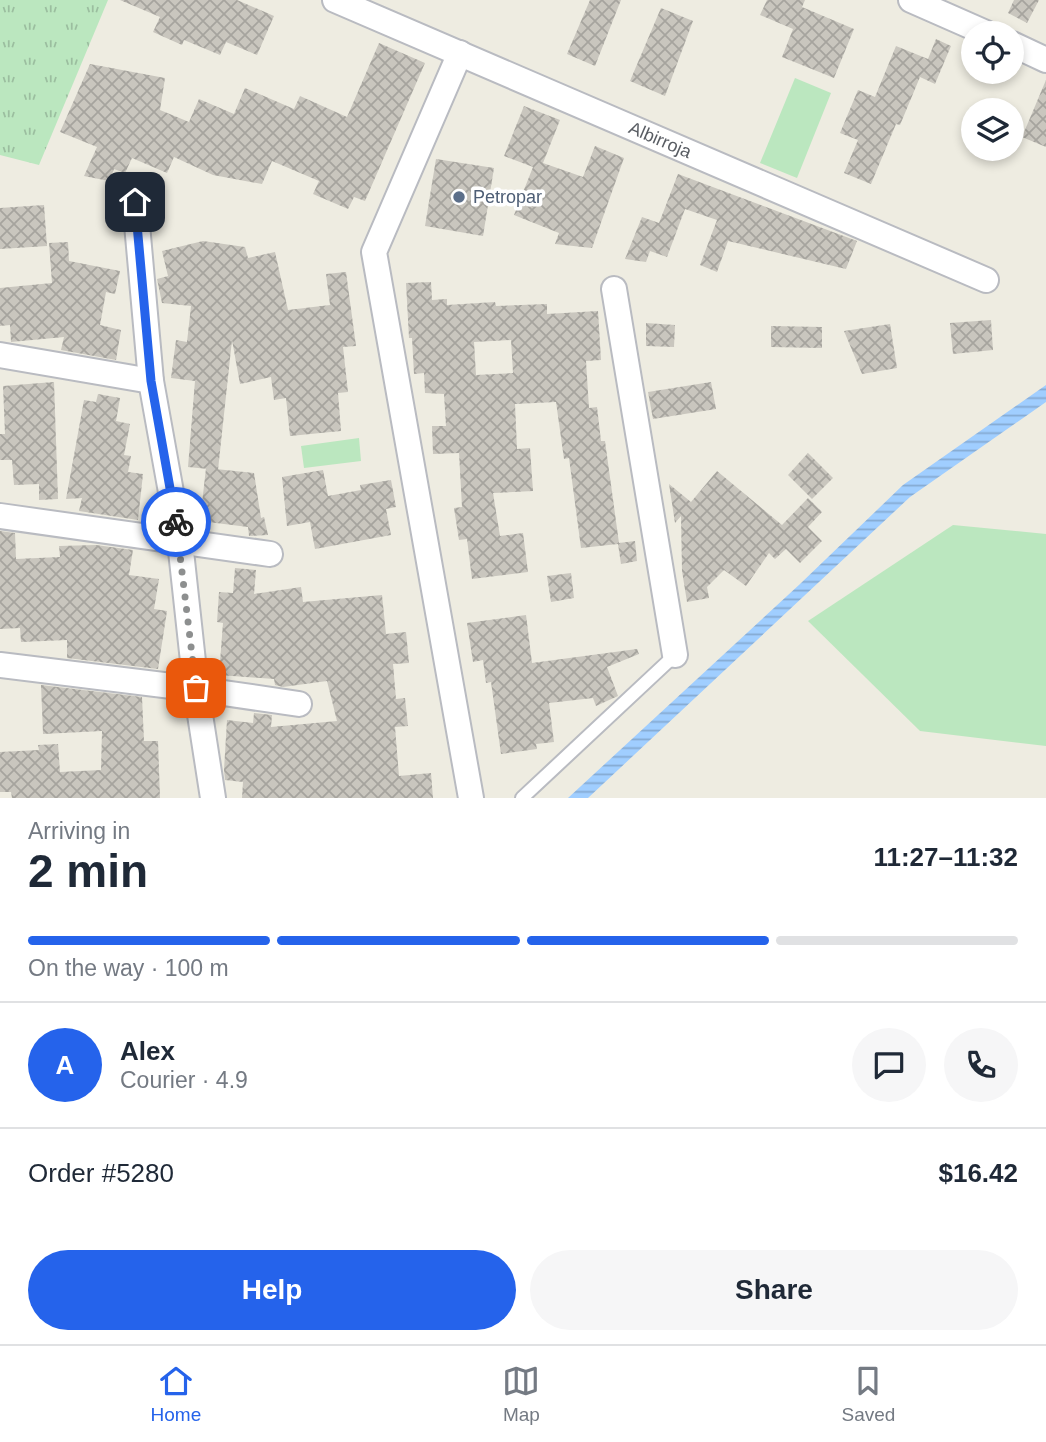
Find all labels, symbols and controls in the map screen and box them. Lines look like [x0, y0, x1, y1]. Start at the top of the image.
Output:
map controls [961, 21, 1024, 161]
button: locate [961, 21, 1024, 84]
button: layers [961, 98, 1024, 161]
street label: Albirroja [626, 118, 695, 162]
pin [105, 172, 165, 232]
icon: home [116, 183, 154, 221]
place label: Petropar [473, 187, 542, 207]
marker: Petropar [451, 189, 467, 205]
courier [141, 487, 211, 557]
icon: bike [157, 503, 195, 541]
pin [166, 658, 226, 718]
icon: bag [177, 669, 215, 707]
text: Arriving in [28, 818, 130, 844]
text: 11:27–11:32 [873, 842, 1018, 872]
text: 2 min [28, 845, 148, 897]
text: On the way · 100 m [28, 955, 229, 981]
button: chat [852, 1028, 926, 1102]
button: phone [944, 1028, 1018, 1102]
text: Alex [120, 1036, 175, 1066]
text: A [56, 1050, 74, 1080]
text: Courier · 4.9 [120, 1067, 248, 1093]
text: Order #5280 [28, 1158, 174, 1188]
text: $16.42 [938, 1158, 1018, 1188]
button: Help [28, 1250, 516, 1330]
button: Share [530, 1250, 1018, 1330]
tab: Home [151, 1362, 201, 1426]
tab: Map [502, 1362, 540, 1426]
tab: Saved [842, 1362, 895, 1426]

